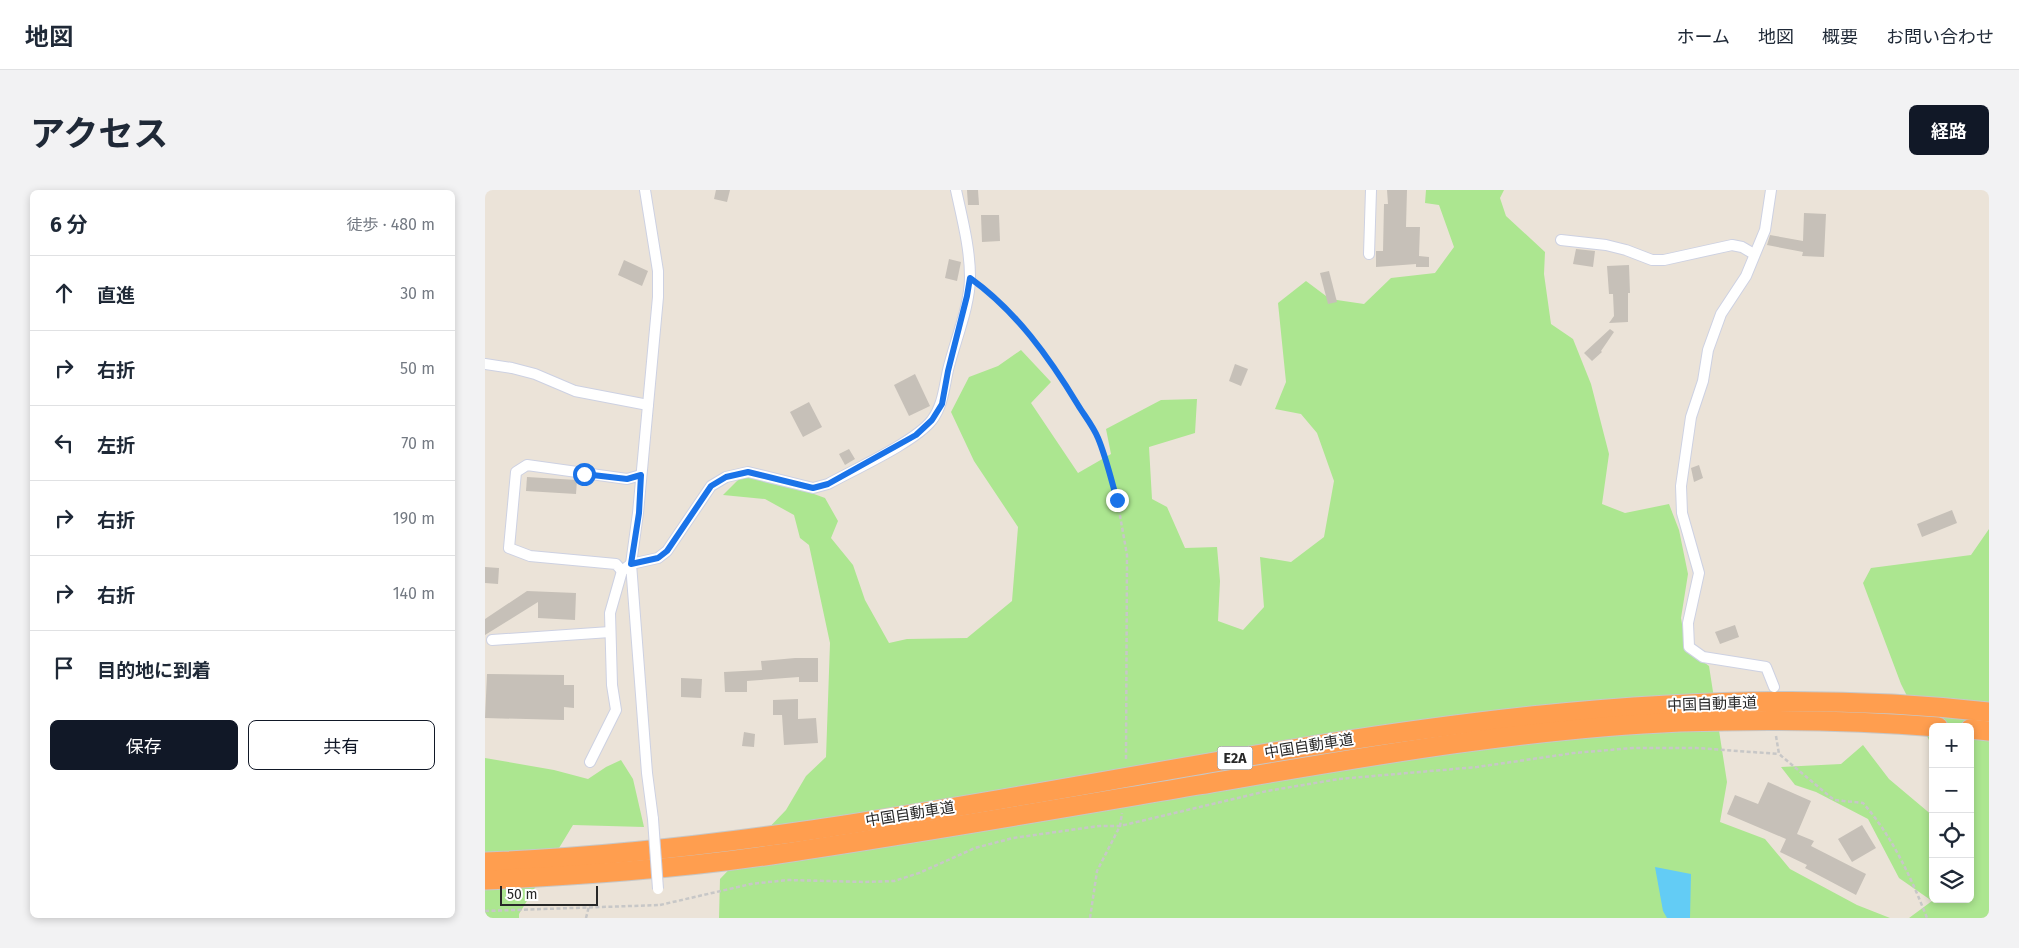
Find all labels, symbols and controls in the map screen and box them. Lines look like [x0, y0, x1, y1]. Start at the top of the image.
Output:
text: 地図 [25, 23, 73, 51]
text: ホーム [1677, 26, 1730, 48]
text: 地図 [1758, 26, 1794, 48]
text: 概要 [1822, 26, 1858, 48]
text: お問い合わせ [1886, 26, 1994, 48]
button: 経路 [1909, 105, 1989, 155]
text: アクセス [30, 113, 168, 155]
text: 6 分 [50, 212, 88, 238]
text: 徒歩 · 480 m [346, 215, 435, 234]
icon: ahead [50, 279, 78, 307]
text: 直進 [97, 284, 135, 307]
text: 30 m [400, 284, 435, 303]
icon: right [50, 354, 78, 382]
text: 右折 [97, 359, 135, 382]
text: 50 m [400, 359, 435, 378]
icon: left [50, 429, 78, 457]
text: 左折 [97, 434, 135, 457]
text: 70 m [401, 434, 435, 453]
route start [573, 463, 596, 486]
route end [1106, 489, 1129, 512]
icon: right [50, 504, 78, 532]
text: 右折 [97, 509, 135, 532]
text: 190 m [393, 509, 435, 528]
icon: right [50, 579, 78, 607]
text: 右折 [97, 584, 135, 607]
text: 140 m [393, 584, 435, 603]
icon: arrive [50, 654, 78, 682]
text: 目的地に到着 [97, 659, 211, 682]
street label: 中国自動車道 [1667, 693, 1757, 715]
button: 保存 [50, 720, 238, 770]
button: 共有 [248, 720, 435, 770]
map controls [1929, 723, 1974, 903]
button: + [1929, 723, 1974, 768]
street label: 中国自動車道 [1263, 730, 1355, 762]
road number: E2A [1217, 746, 1253, 770]
button: − [1929, 768, 1974, 813]
street label: 中国自動車道 [864, 798, 956, 830]
button: locate [1929, 813, 1974, 858]
button: layers [1929, 858, 1974, 903]
scale bar [500, 883, 597, 906]
text: 50 m [507, 886, 538, 903]

